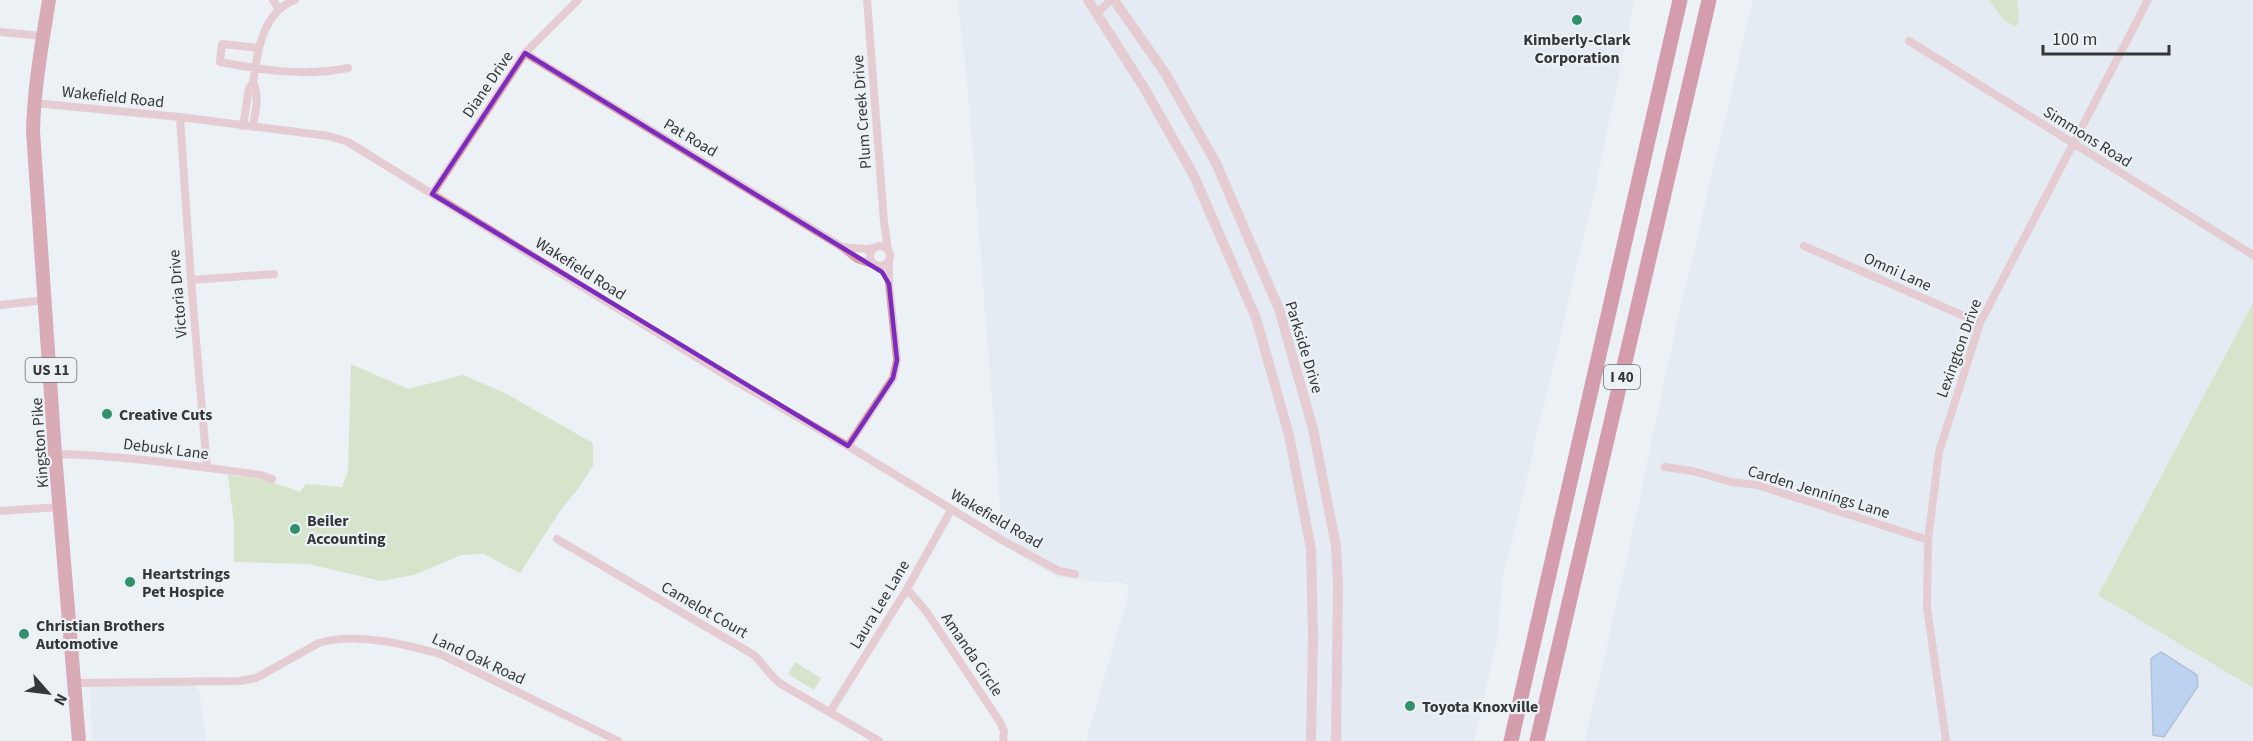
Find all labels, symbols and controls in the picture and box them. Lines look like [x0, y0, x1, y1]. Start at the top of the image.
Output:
marker: Kimberly-Clark Corporation [1570, 13, 1584, 27]
scale bar [2043, 18, 2169, 56]
text: 100 m [2052, 27, 2097, 52]
place label: Kimberly-Clark Corporation [1523, 29, 1631, 69]
street label: Diane Drive [457, 47, 518, 122]
street label: Plum Creek Drive [847, 54, 877, 170]
street label: Wakefield Road [61, 81, 165, 113]
street label: Simmons Road [2039, 101, 2136, 173]
street label: Pat Road [659, 113, 722, 163]
street label: Wakefield Road [531, 232, 630, 305]
street label: Omni Lane [1860, 247, 1935, 297]
street label: Victoria Drive [163, 249, 193, 339]
street label: Lexington Drive [1931, 296, 1987, 401]
street label: Parkside Drive [1280, 299, 1329, 396]
road number: US 11 [26, 358, 76, 382]
road number: I 40 [1604, 365, 1640, 389]
street label: Kingston Pike [26, 397, 54, 489]
place label: Creative Cuts [119, 404, 212, 426]
marker: Creative Cuts [100, 407, 114, 421]
street label: Debusk Lane [122, 433, 210, 465]
street label: Carden Jennings Lane [1745, 460, 1893, 524]
street label: Wakefield Road [946, 484, 1047, 554]
place label: Beiler Accounting [306, 510, 386, 550]
marker: Beiler Accounting [288, 522, 302, 536]
street label: Laura Lee Lane [845, 556, 915, 653]
place label: Heartstrings Pet Hospice [142, 563, 230, 603]
marker: Heartstrings Pet Hospice [123, 575, 137, 589]
street label: Camelot Court [657, 576, 752, 644]
street label: Amanda Circle [936, 608, 1008, 701]
place label: Christian Brothers Automotive [35, 615, 165, 655]
marker: Christian Brothers Automotive [17, 627, 31, 641]
street label: Land Oak Road [428, 628, 529, 690]
north arrow [18, 663, 78, 723]
text: N [48, 690, 73, 709]
place label: Toyota Knoxville [1422, 696, 1538, 718]
marker: Toyota Knoxville [1403, 699, 1417, 713]

